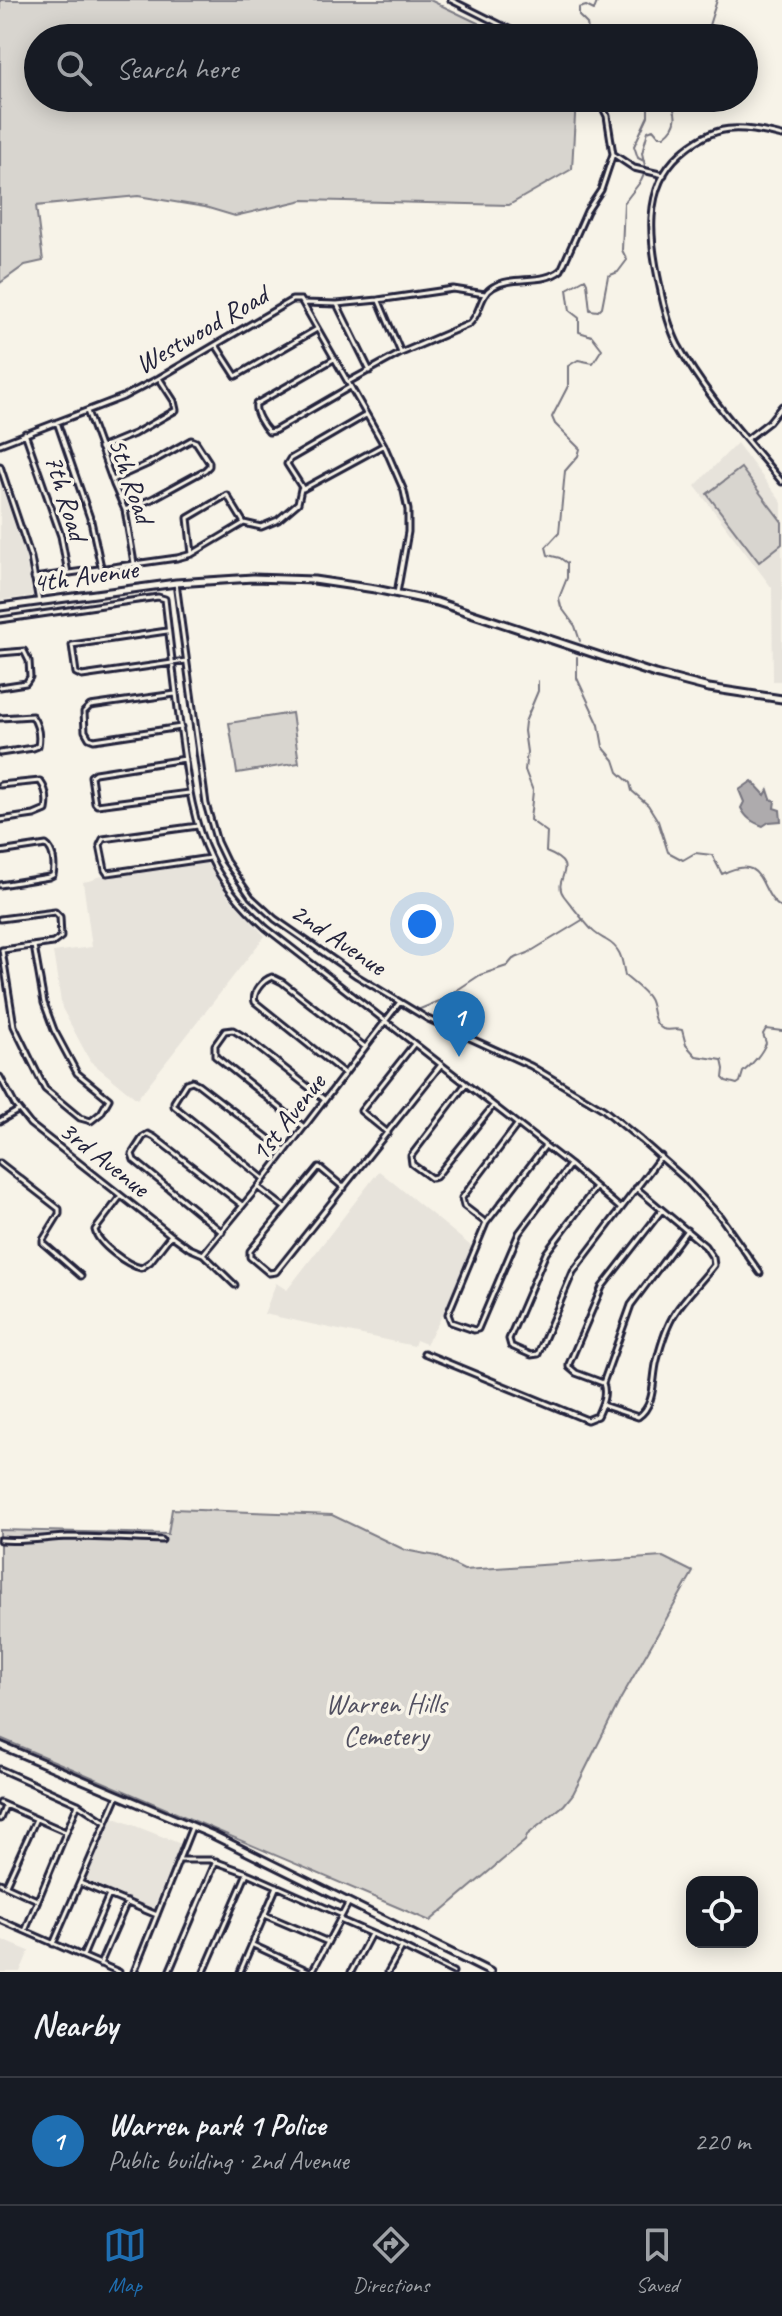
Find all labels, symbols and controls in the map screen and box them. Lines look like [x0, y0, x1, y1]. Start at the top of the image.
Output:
search box [24, 24, 758, 112]
icon: search [52, 46, 96, 90]
text: Search here [116, 49, 238, 87]
street label: Westwood Road [129, 275, 277, 381]
street label: 5th Road [101, 433, 164, 531]
street label: 7th Road [37, 450, 97, 548]
street label: 4th Avenue [30, 551, 142, 600]
street label: 2nd Avenue [284, 894, 395, 984]
your location [402, 904, 442, 944]
pin: 1 [433, 991, 485, 1057]
street label: 1st Avenue [242, 1065, 334, 1169]
street label: 3rd Avenue [53, 1112, 158, 1206]
park label: Warren Hills Cemetery [325, 1686, 449, 1753]
map controls [686, 1876, 758, 1948]
button: locate [686, 1876, 758, 1948]
text: Nearby [32, 2003, 118, 2046]
text: Warren park 1 Police [108, 2106, 326, 2144]
text: 1 [52, 2125, 64, 2158]
text: 220 m [694, 2125, 750, 2158]
text: Public building · 2nd Avenue [108, 2144, 349, 2177]
tab: Map [103, 2223, 147, 2299]
tab: Directions [353, 2223, 429, 2299]
tab: Saved [635, 2223, 679, 2299]

